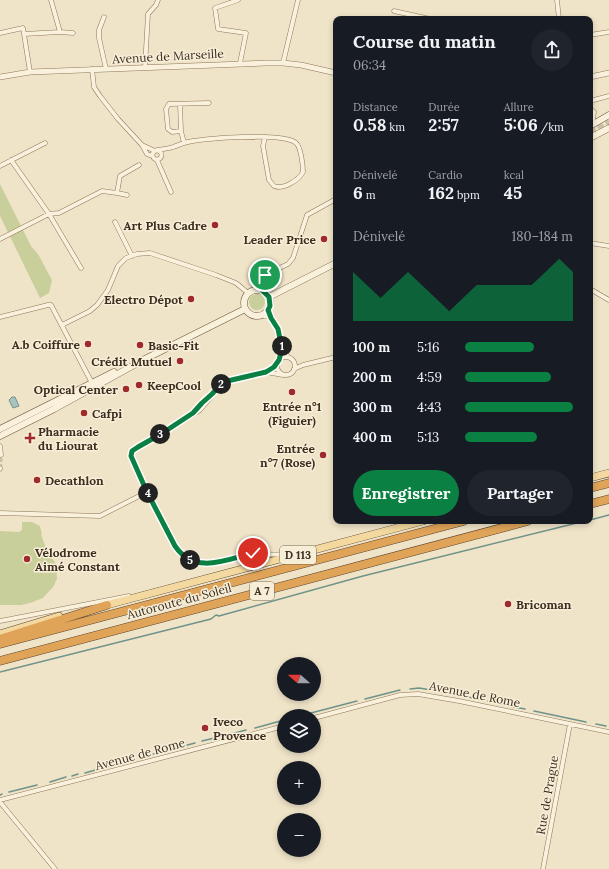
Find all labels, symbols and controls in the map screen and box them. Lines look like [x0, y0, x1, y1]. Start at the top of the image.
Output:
button: share [531, 29, 573, 71]
text: Course du matin [353, 30, 496, 53]
street label: Avenue de Marseille [111, 46, 225, 66]
text: 06:34 [353, 57, 386, 74]
text: Distance [353, 100, 398, 114]
text: Durée [428, 100, 460, 114]
text: Allure [504, 100, 534, 114]
text: 0.58 [353, 114, 386, 136]
text: 2:57 [428, 114, 459, 136]
text: 5:06 [504, 114, 538, 136]
text: km [386, 120, 405, 134]
text: /km [538, 120, 564, 134]
text: Dénivelé [353, 168, 397, 182]
text: Cardio [428, 168, 462, 182]
text: kcal [504, 168, 524, 182]
text: 6 [353, 182, 363, 204]
text: 162 [428, 182, 454, 204]
text: 45 [504, 182, 522, 204]
text: m [363, 188, 376, 202]
text: bpm [454, 188, 480, 202]
place label: Art Plus Cadre [124, 218, 208, 233]
marker: Art Plus Cadre [210, 220, 220, 230]
text: Dénivelé [353, 228, 405, 245]
text: 180–184 m [511, 228, 573, 245]
place label: Leader Price [243, 232, 317, 247]
marker: Leader Price [319, 234, 329, 244]
pin [248, 258, 282, 292]
icon: arrive [254, 264, 276, 286]
place label: Electro Dépot [104, 292, 184, 307]
marker: Electro Dépot [186, 294, 196, 304]
pin: 1 [272, 336, 292, 356]
place label: A.b Coiffure [12, 337, 81, 352]
place label: Basic-Fit [148, 338, 200, 353]
marker: A.b Coiffure [83, 339, 93, 349]
text: 1 [280, 339, 284, 353]
text: 100 m [353, 339, 390, 356]
text: 5:16 [417, 339, 440, 356]
marker: Basic-Fit [135, 340, 145, 350]
place label: Crédit Mutuel [91, 354, 172, 369]
marker: Crédit Mutuel [175, 356, 185, 366]
text: 200 m [353, 369, 392, 386]
text: 4:59 [417, 369, 442, 386]
pin: 2 [211, 374, 231, 394]
text: 2 [218, 377, 224, 391]
place label: KeepCool [147, 378, 201, 393]
marker: KeepCool [134, 380, 144, 390]
place label: Optical Center [34, 382, 118, 397]
marker: Optical Center [121, 384, 131, 394]
marker: Entrée n°1 (Figuier) [287, 387, 297, 397]
place label: Entrée n°1 (Figuier) [263, 399, 322, 429]
text: 300 m [353, 399, 392, 416]
text: 4:43 [417, 399, 442, 416]
place label: Cafpi [92, 406, 122, 421]
marker: Cafpi [79, 408, 89, 418]
place label: Pharmacie du Liourat [38, 424, 100, 453]
pin: 3 [150, 424, 170, 444]
text: 3 [157, 427, 163, 441]
text: 400 m [353, 429, 392, 446]
text: 5:13 [417, 429, 439, 446]
marker: Pharmacie du Liourat [25, 433, 35, 443]
place label: Entrée n°7 (Rose) [260, 441, 316, 471]
marker: Entrée n°7 (Rose) [318, 450, 328, 460]
button: Enregistrer [353, 470, 459, 516]
button: Partager [467, 470, 573, 516]
place label: Decathlon [45, 473, 104, 488]
marker: Decathlon [32, 475, 42, 485]
pin: 4 [138, 483, 158, 503]
text: 4 [145, 486, 151, 500]
pin [236, 536, 270, 570]
icon: check [242, 542, 264, 564]
place label: Vélodrome Aimé Constant [35, 545, 121, 574]
road number: D 113 [280, 546, 316, 564]
pin: 5 [180, 550, 200, 570]
text: 5 [187, 553, 193, 567]
marker: Vélodrome Aimé Constant [22, 554, 32, 564]
street label: Autoroute du Soleil [124, 580, 233, 622]
road number: A 7 [250, 582, 274, 600]
place label: Bricoman [516, 597, 572, 612]
marker: Bricoman [503, 599, 513, 609]
north arrow [277, 657, 321, 701]
map controls [277, 657, 321, 857]
street label: Avenue de Rome [427, 678, 522, 710]
button: layers [277, 709, 321, 753]
place label: Iveco Provence [213, 714, 267, 743]
marker: Iveco Provence [200, 723, 210, 733]
street label: Avenue de Rome [92, 735, 187, 773]
street label: Rue de Prague [533, 754, 561, 836]
button: + [277, 761, 321, 805]
button: − [277, 813, 321, 857]

